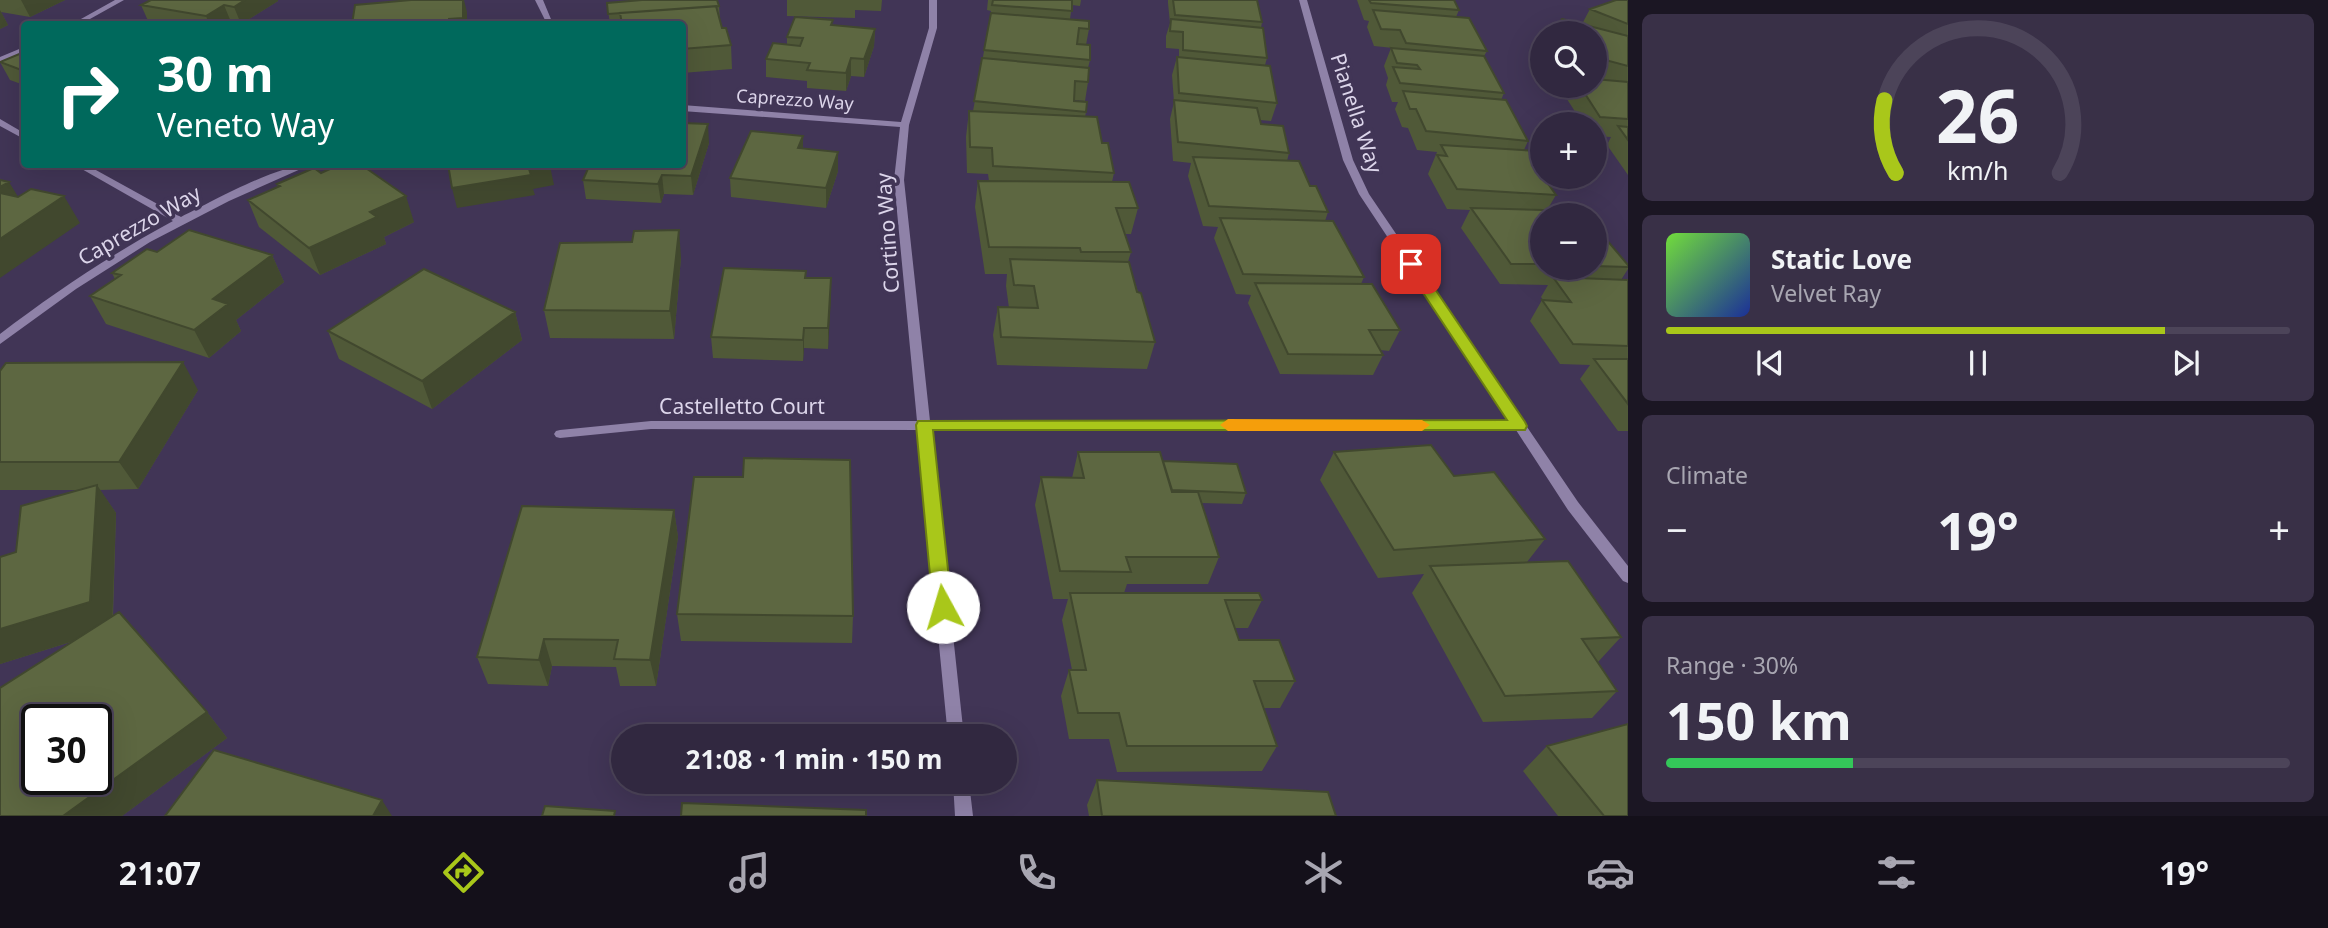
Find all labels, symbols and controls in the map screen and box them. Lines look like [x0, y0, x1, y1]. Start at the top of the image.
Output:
map controls [1530, 21, 1607, 280]
button: search [1530, 21, 1607, 98]
text: 30 m [157, 40, 274, 106]
icon: right [42, 49, 133, 140]
street label: Pianella Way [1324, 50, 1390, 177]
text: 26 [1936, 66, 2020, 165]
street label: Caprezzo Way [735, 83, 855, 115]
text: Veneto Way [157, 103, 334, 146]
button: + [1530, 112, 1607, 189]
text: km/h [1947, 153, 2009, 187]
street label: Cortino Way [869, 172, 905, 294]
street label: Caprezzo Way [73, 178, 206, 271]
button: − [1530, 203, 1607, 280]
pin [1381, 234, 1441, 294]
text: Static Love [1771, 241, 1912, 277]
icon: arrive [1392, 245, 1430, 283]
text: Velvet Ray [1771, 277, 1881, 309]
icon: previous [1751, 344, 1789, 382]
icon: pause [1959, 344, 1997, 382]
icon: next [2167, 344, 2205, 382]
street label: Castelletto Court [659, 392, 825, 420]
text: Climate [1666, 459, 1748, 491]
text: 19° [1937, 494, 2019, 565]
text: − [1666, 503, 1688, 555]
text: + [2268, 503, 2290, 555]
position arrow [906, 570, 980, 644]
text: Range · 30% [1666, 649, 1798, 681]
text: 150 km [1666, 684, 1852, 755]
speed limit sign: 30 [21, 704, 112, 795]
text: 21:08 · 1 min · 150 m [686, 741, 942, 777]
icon: directions [439, 848, 488, 897]
icon: music [725, 848, 774, 897]
icon: phone [1012, 848, 1061, 897]
icon: climate [1299, 848, 1348, 897]
icon: car [1586, 848, 1635, 897]
icon: filters [1872, 848, 1921, 897]
text: 21:07 [119, 851, 201, 894]
text: 19° [2159, 851, 2209, 894]

